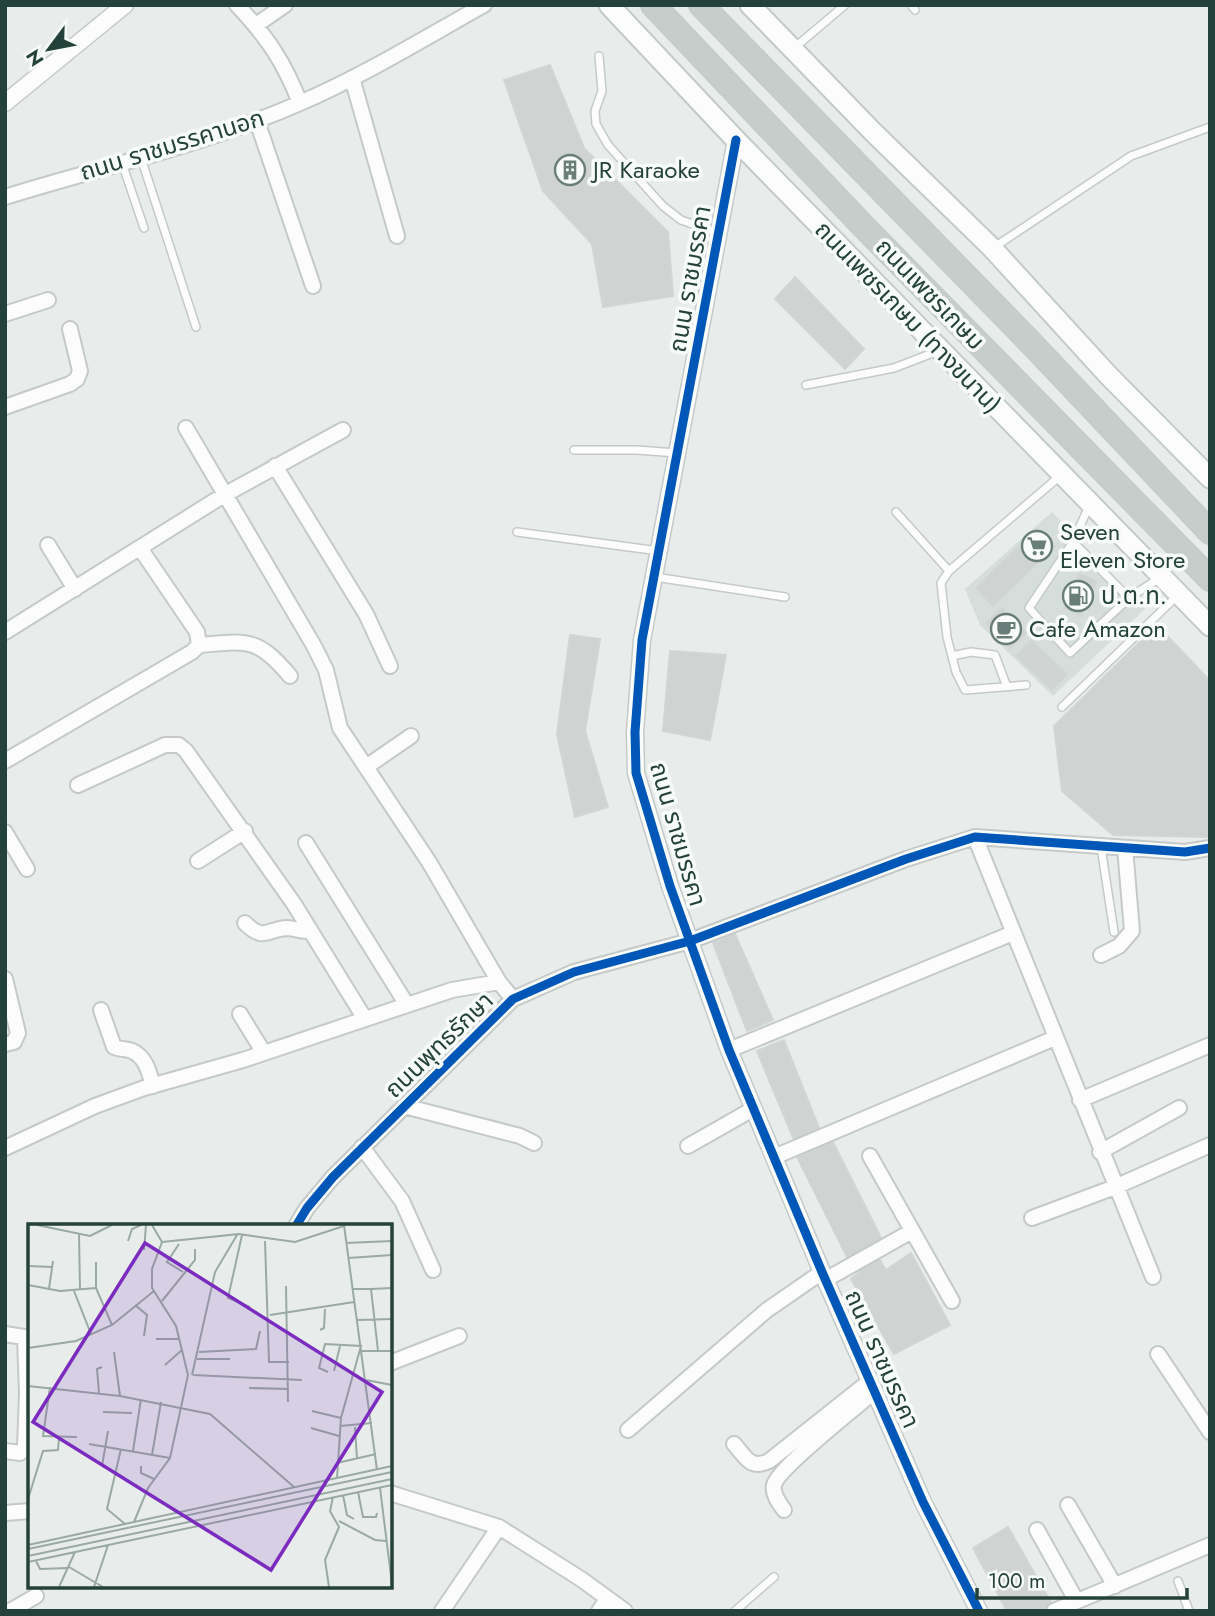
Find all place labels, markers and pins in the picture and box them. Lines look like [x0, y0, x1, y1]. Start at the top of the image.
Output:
place label: JR Karaoke [590, 152, 700, 187]
building icon: JR Karaoke [553, 153, 587, 187]
place label: Seven Eleven Store [1060, 514, 1185, 577]
supermarket icon: Seven Eleven Store [1020, 529, 1054, 563]
place label: ป.ต.ท. [1101, 578, 1167, 613]
fuel station icon: ป.ต.ท. [1061, 579, 1095, 613]
place label: Cafe Amazon [1029, 611, 1166, 646]
cafe icon: Cafe Amazon [989, 612, 1023, 646]

